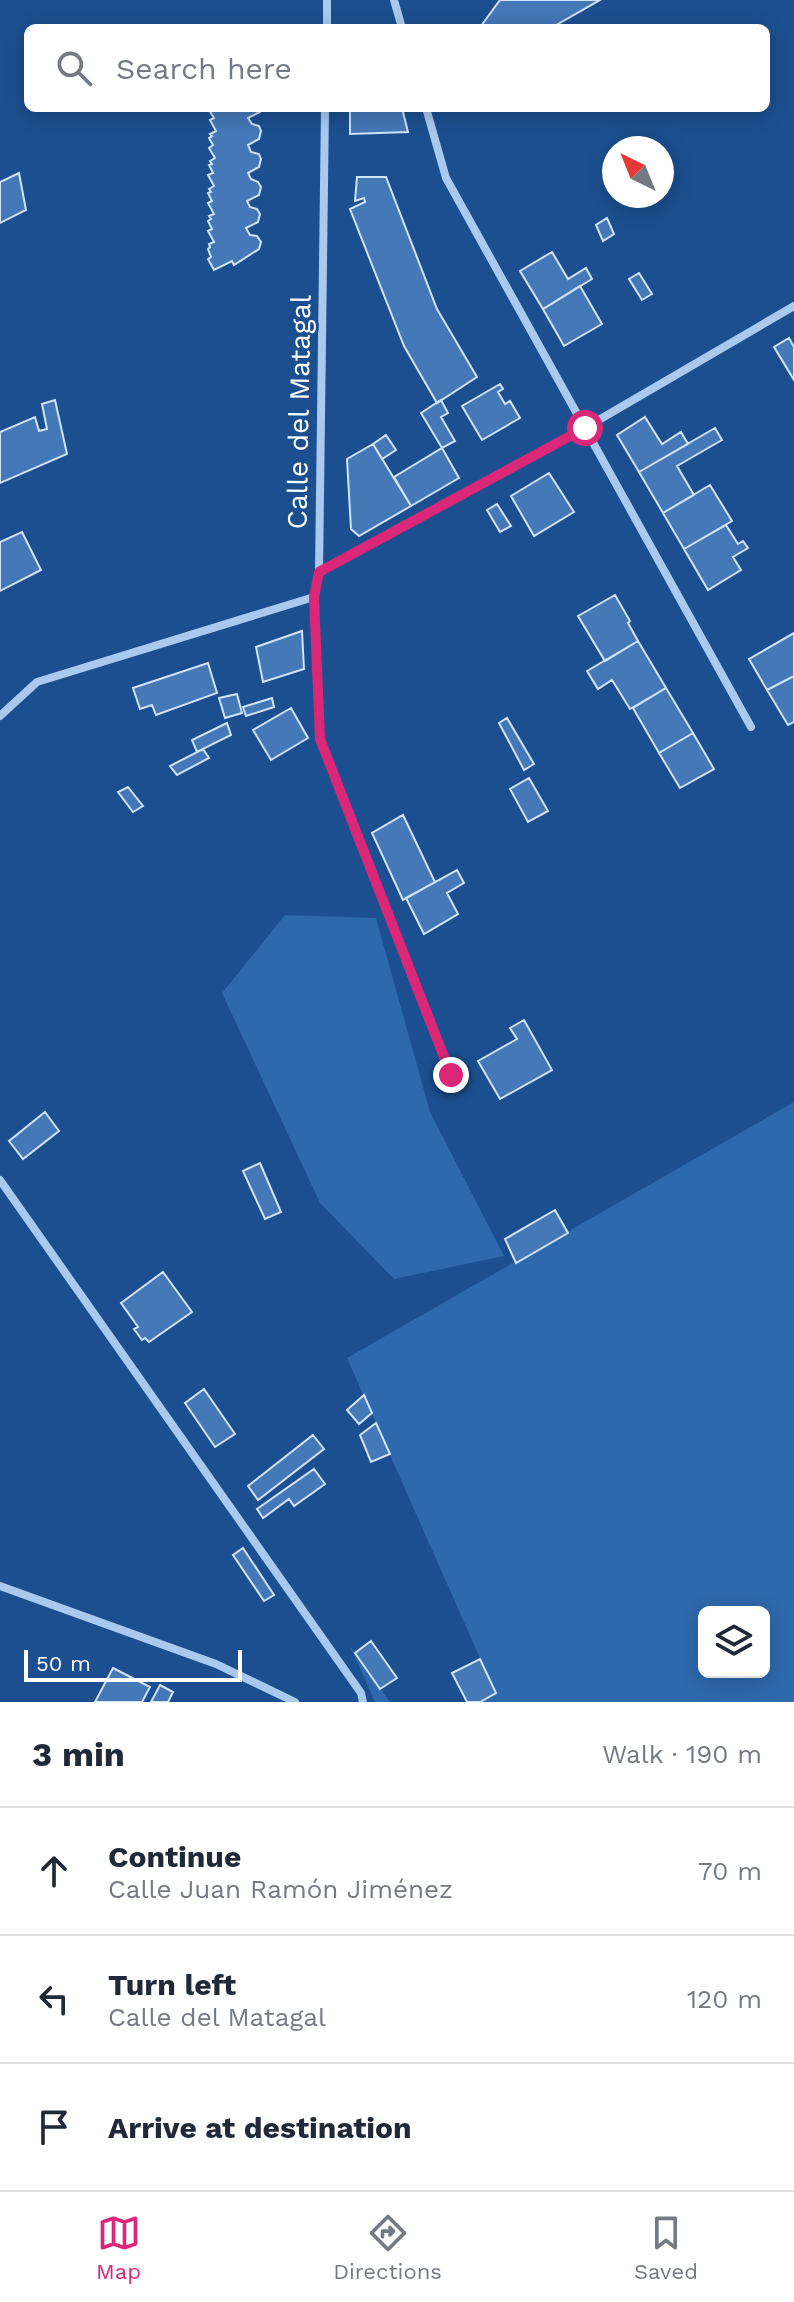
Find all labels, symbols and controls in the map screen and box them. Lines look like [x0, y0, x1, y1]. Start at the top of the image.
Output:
search box [24, 24, 770, 112]
icon: search [52, 46, 96, 90]
text: Search here [116, 51, 292, 86]
north arrow [602, 136, 674, 208]
street label: Calle del Matagal [280, 294, 318, 530]
route start [567, 410, 603, 446]
route end [433, 1057, 469, 1093]
map controls [698, 1606, 770, 1678]
button: layers [698, 1606, 770, 1678]
scale bar [24, 1646, 242, 1682]
text: 50 m [36, 1651, 91, 1676]
text: 3 min [32, 1734, 125, 1774]
text: Walk · 190 m [602, 1739, 762, 1769]
text: Continue [108, 1839, 241, 1874]
icon: ahead [32, 1849, 76, 1893]
text: 70 m [698, 1856, 762, 1886]
text: Calle Juan Ramón Jiménez [108, 1874, 453, 1904]
text: Turn left [108, 1967, 236, 2002]
icon: left [32, 1977, 76, 2021]
text: 120 m [687, 1984, 762, 2014]
text: Calle del Matagal [108, 2002, 326, 2032]
icon: arrive [32, 2105, 76, 2149]
text: Arrive at destination [108, 2110, 412, 2145]
tab: Map [96, 2211, 141, 2284]
tab: Directions [333, 2211, 442, 2284]
tab: Saved [634, 2211, 698, 2284]

